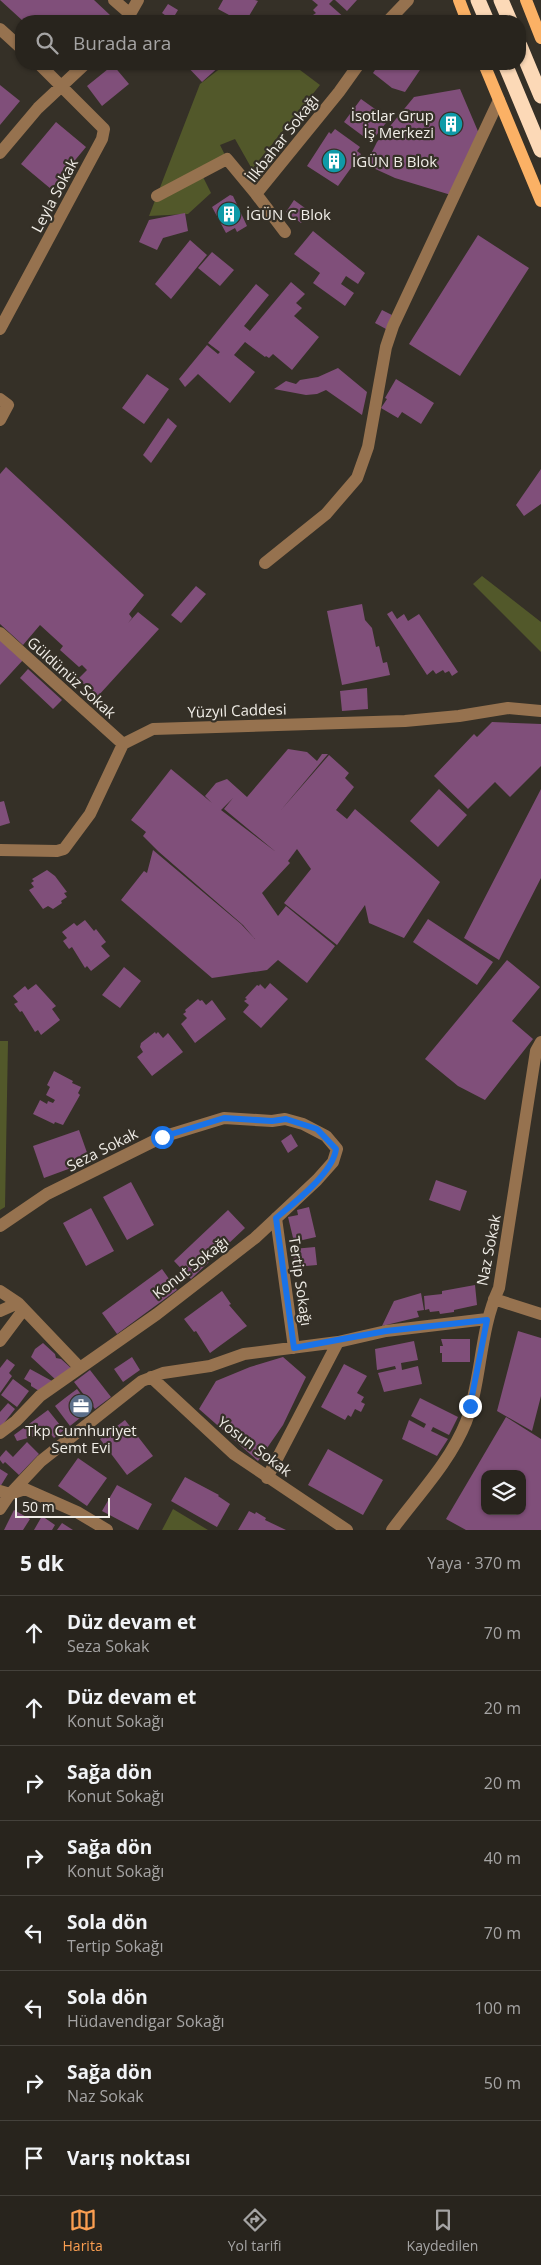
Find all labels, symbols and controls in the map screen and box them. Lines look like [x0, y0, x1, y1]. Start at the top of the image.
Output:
search box [15, 15, 526, 70]
icon: search [33, 29, 61, 57]
text: Burada ara [73, 30, 171, 56]
street label: İlkbahar Sokağı [241, 90, 323, 186]
place label: İsotlar Grup İş Merkezi [351, 105, 434, 142]
building icon: İsotlar Grup İş Merkezi [438, 111, 464, 137]
building icon: İGÜN B Blok [321, 148, 347, 174]
place label: İGÜN B Blok [352, 151, 437, 171]
street label: Leyla Sokak [26, 154, 82, 236]
building icon: İGÜN C Blok [216, 201, 242, 227]
place label: İGÜN C Blok [246, 204, 331, 224]
street label: Güldünüz Sokak [23, 632, 121, 722]
street label: Yüzyıl Caddesi [187, 698, 287, 722]
street label: Seza Sokak [63, 1123, 141, 1175]
route start [151, 1126, 174, 1149]
street label: Naz Sokak [471, 1213, 505, 1287]
street label: Konut Sokağı [148, 1231, 232, 1303]
street label: Tertip Sokağı [285, 1235, 317, 1327]
office icon: Tkp Cumhuriyet Semt Evi [68, 1393, 94, 1419]
route end [459, 1395, 482, 1418]
street label: Yosun Sokak [214, 1411, 296, 1481]
place label: Tkp Cumhuriyet Semt Evi [25, 1420, 137, 1457]
map controls [481, 1470, 526, 1515]
button: layers [481, 1470, 526, 1515]
scale bar [15, 1495, 110, 1518]
text: 50 m [22, 1497, 55, 1516]
text: 5 dk [20, 1549, 64, 1577]
text: Yaya · 370 m [427, 1552, 521, 1574]
text: Düz devam et [67, 1609, 196, 1635]
icon: ahead [20, 1619, 48, 1647]
text: 70 m [484, 1622, 521, 1644]
text: Seza Sokak [67, 1635, 149, 1657]
text: Düz devam et [67, 1684, 196, 1710]
icon: ahead [20, 1694, 48, 1722]
text: 20 m [484, 1697, 521, 1719]
text: Konut Sokağı [67, 1710, 164, 1732]
text: Sağa dön [67, 1759, 152, 1785]
icon: right [20, 1769, 48, 1797]
text: 20 m [484, 1772, 521, 1794]
text: Konut Sokağı [67, 1785, 164, 1807]
text: Sağa dön [67, 1834, 152, 1860]
icon: right [20, 1844, 48, 1872]
text: 40 m [484, 1847, 521, 1869]
text: Konut Sokağı [67, 1860, 164, 1882]
text: Sola dön [67, 1909, 148, 1935]
icon: left [20, 1919, 48, 1947]
text: 70 m [484, 1922, 521, 1944]
text: Tertip Sokağı [67, 1935, 163, 1957]
text: Sola dön [67, 1984, 148, 2010]
icon: left [20, 1994, 48, 2022]
text: 100 m [475, 1997, 521, 2019]
text: Hüdavendigar Sokağı [67, 2010, 225, 2032]
text: Sağa dön [67, 2059, 152, 2085]
icon: right [20, 2069, 48, 2097]
text: 50 m [484, 2072, 521, 2094]
text: Naz Sokak [67, 2085, 144, 2107]
icon: arrive [20, 2144, 48, 2172]
text: Varış noktası [67, 2145, 191, 2171]
tab: Harita [63, 2206, 103, 2255]
tab: Yol tarifi [228, 2206, 281, 2255]
tab: Kaydedilen [407, 2206, 478, 2255]

